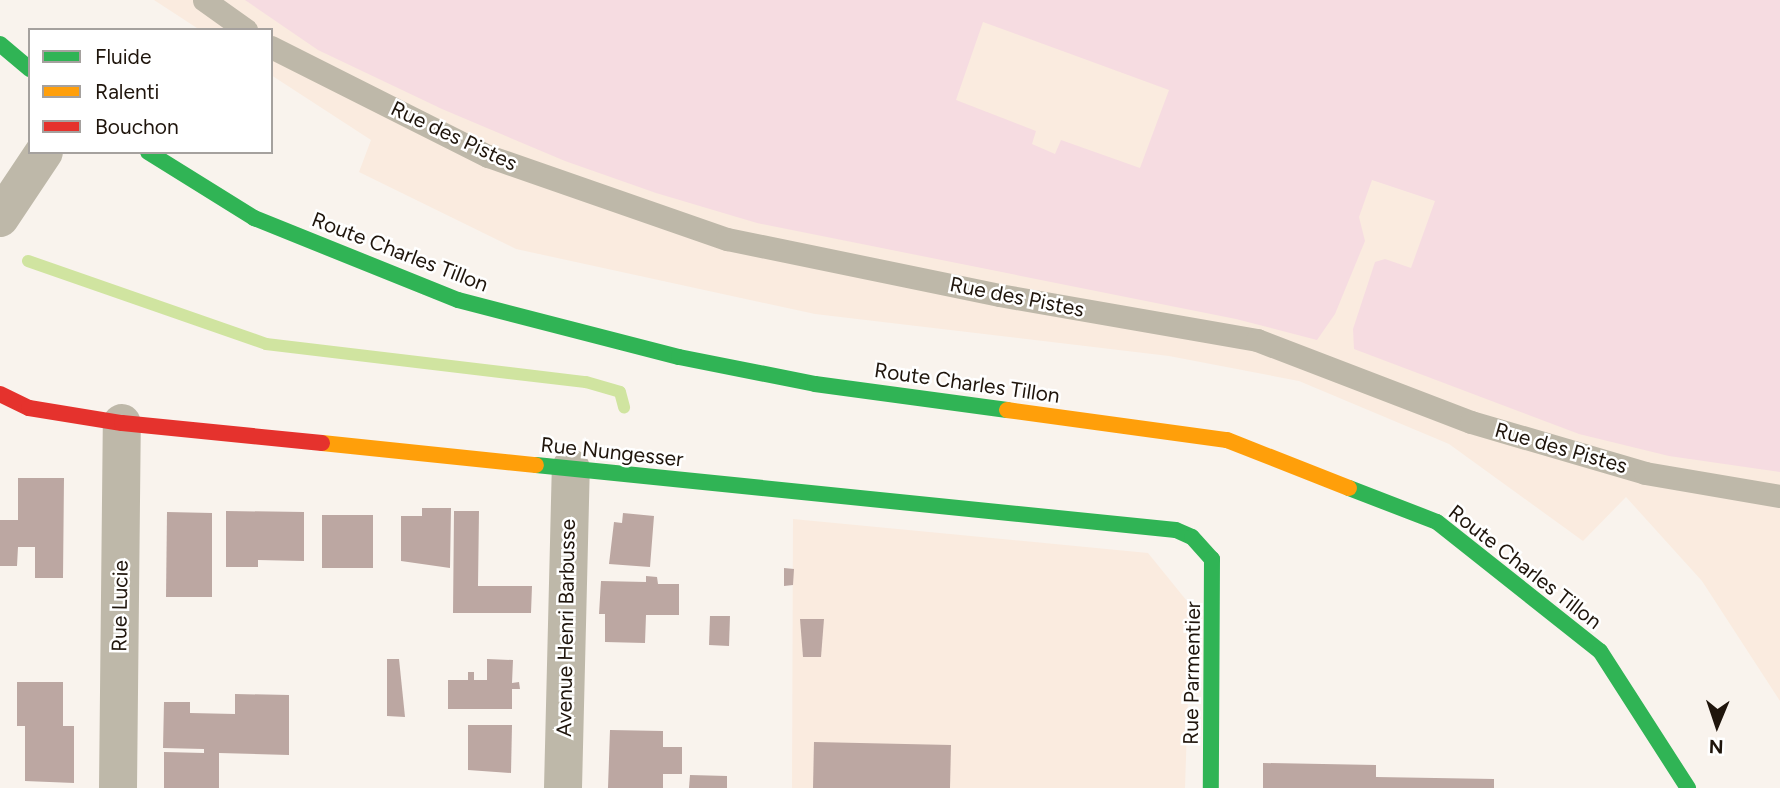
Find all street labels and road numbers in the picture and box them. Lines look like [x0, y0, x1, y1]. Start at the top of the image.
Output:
street label: Rue des Pistes [387, 96, 521, 176]
street label: Route Charles Tillon [308, 207, 492, 297]
street label: Rue des Pistes [948, 272, 1086, 322]
street label: Route Charles Tillon [873, 358, 1061, 408]
street label: Rue des Pistes [1492, 417, 1630, 479]
street label: Rue Nungesser [540, 432, 684, 472]
street label: Route Charles Tillon [1444, 500, 1606, 634]
street label: Avenue Henri Barbusse [551, 519, 581, 737]
street label: Rue Lucie [107, 560, 133, 652]
street label: Rue Parmentier [1178, 601, 1206, 745]

